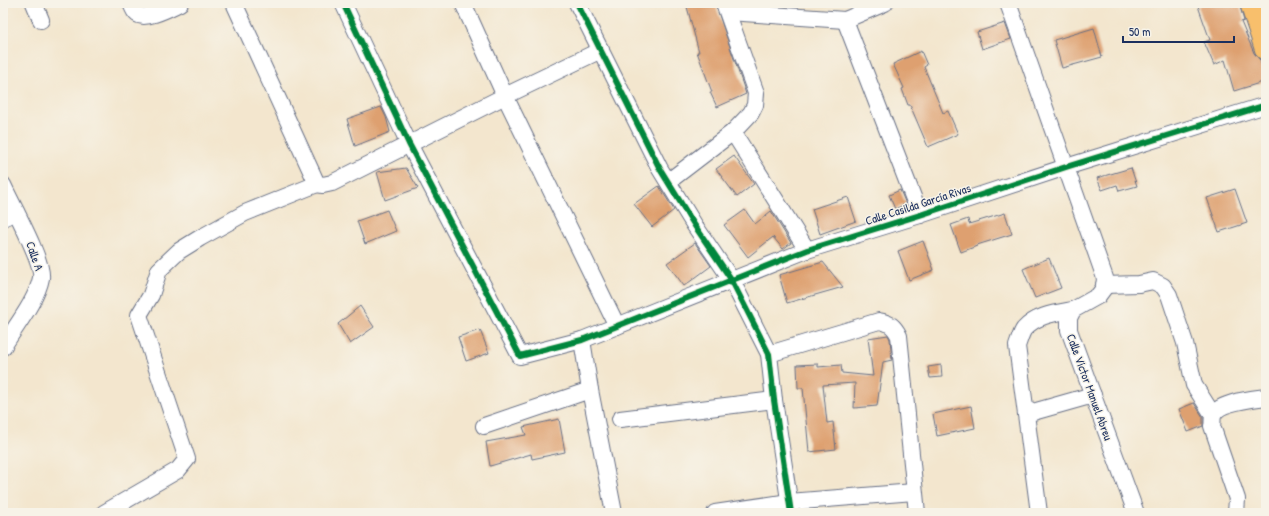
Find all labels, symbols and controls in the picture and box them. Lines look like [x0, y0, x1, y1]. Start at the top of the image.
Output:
scale bar [1123, 18, 1234, 44]
text: 50 m [1129, 23, 1150, 40]
street label: Calle Casilda García Rivas [863, 179, 973, 229]
street label: Calle A [22, 239, 48, 273]
street label: Calle Víctor Manuel Abreu [1063, 331, 1117, 443]

